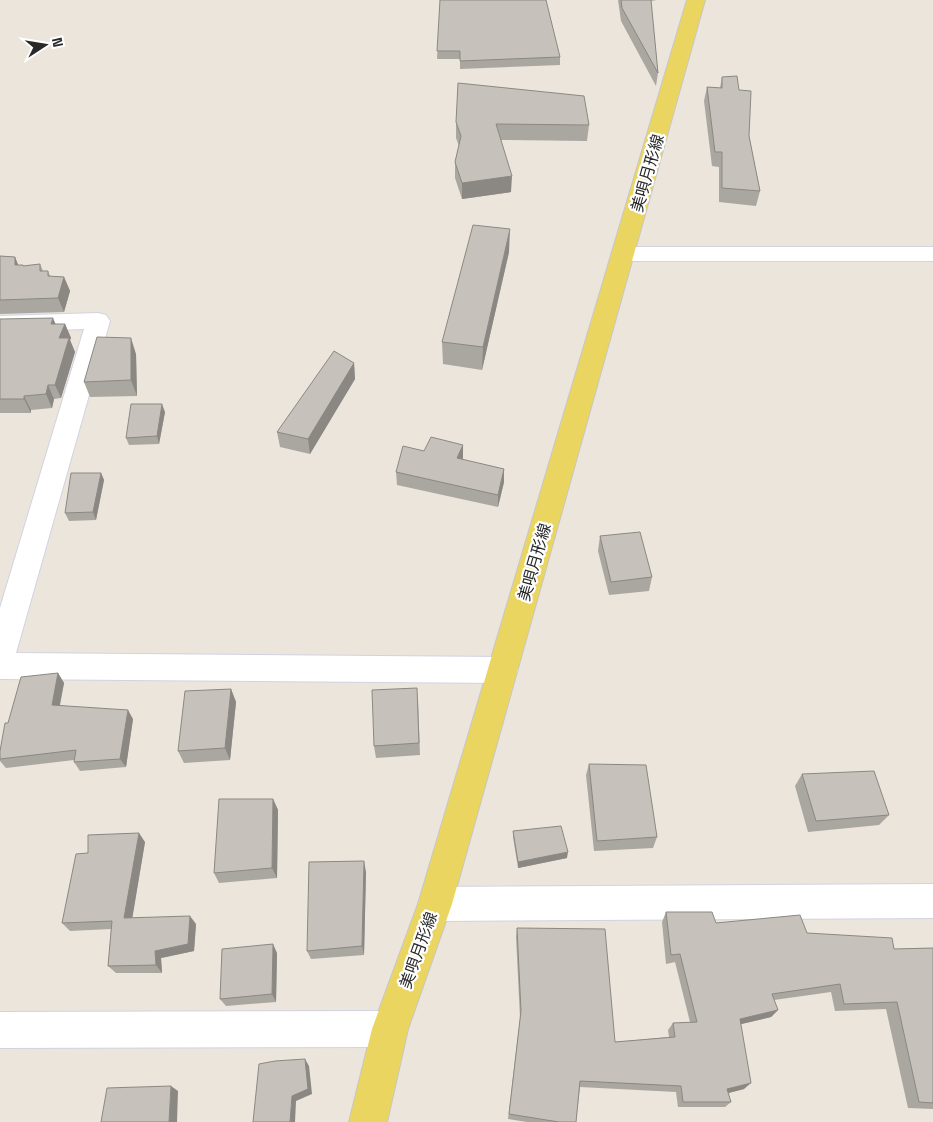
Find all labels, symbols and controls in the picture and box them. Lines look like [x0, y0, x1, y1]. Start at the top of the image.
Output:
north arrow [20, 20, 70, 70]
text: N [48, 36, 67, 49]
street label: 美唄月形線 [626, 132, 669, 214]
street label: 美唄月形線 [513, 521, 556, 603]
street label: 美唄月形線 [395, 909, 442, 991]

